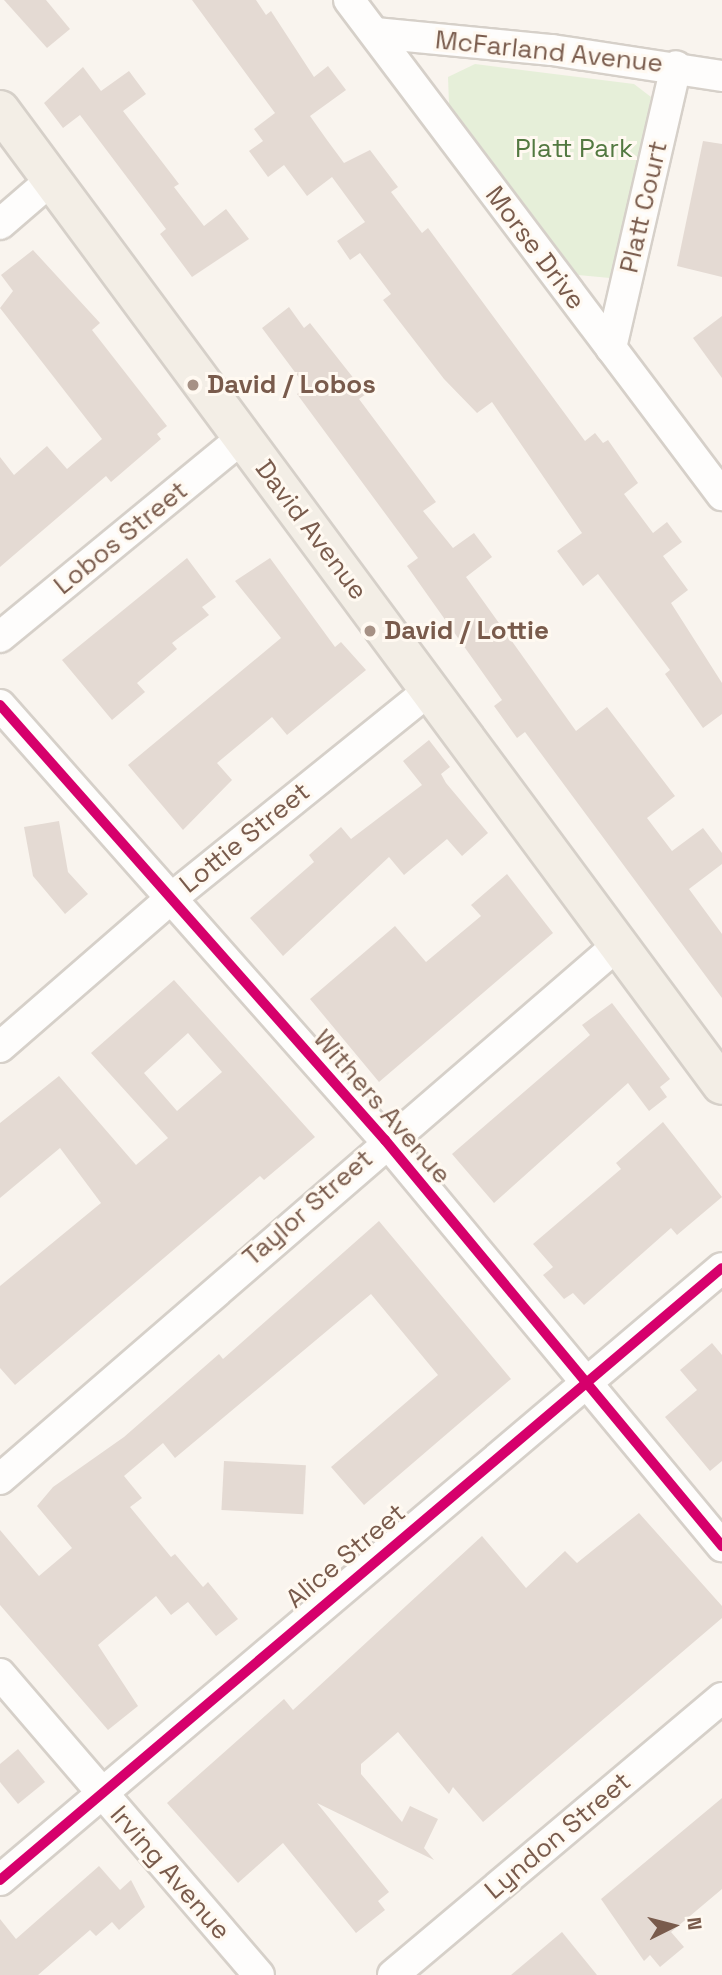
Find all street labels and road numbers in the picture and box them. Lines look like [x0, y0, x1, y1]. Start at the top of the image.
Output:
street label: McFarland Avenue [433, 25, 665, 79]
street label: Platt Court [614, 138, 674, 276]
street label: Morse Drive [479, 180, 591, 316]
street label: David Avenue [248, 454, 374, 606]
street label: Lobos Street [48, 475, 194, 601]
street label: Lottie Street [174, 776, 316, 900]
street label: Withers Avenue [307, 1023, 457, 1191]
street label: Taylor Street [237, 1143, 379, 1273]
street label: Alice Street [280, 1497, 412, 1615]
street label: Lyndon Street [479, 1766, 637, 1906]
street label: Irving Avenue [103, 1799, 237, 1947]

